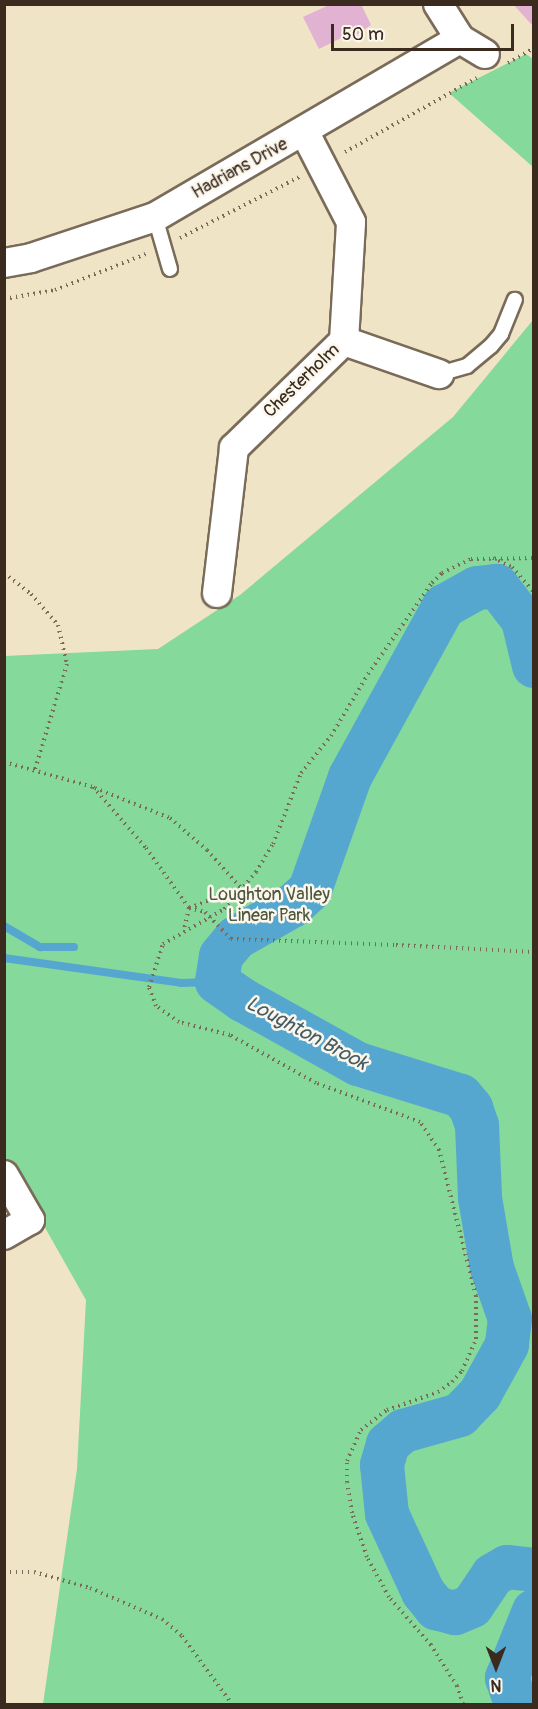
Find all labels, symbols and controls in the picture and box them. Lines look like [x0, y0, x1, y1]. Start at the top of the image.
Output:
scale bar [334, 12, 517, 50]
text: 50 m [342, 23, 384, 46]
street label: Hadrians Drive [188, 134, 292, 204]
street label: Chesterholm [259, 339, 345, 423]
park label: Loughton Valley Linear Park [208, 885, 330, 928]
water label: Loughton Brook [242, 991, 372, 1075]
north arrow [466, 1637, 526, 1697]
text: N [491, 1675, 501, 1695]

